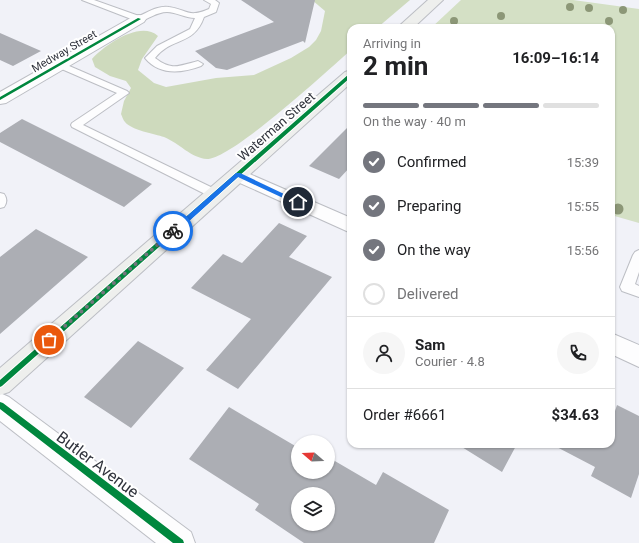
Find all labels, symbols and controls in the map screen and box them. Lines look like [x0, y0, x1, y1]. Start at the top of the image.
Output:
street label: Medway Street [29, 27, 99, 75]
text: Arriving in [363, 36, 421, 51]
text: 16:09–16:14 [512, 49, 599, 67]
text: 2 min [363, 51, 428, 81]
street label: Waterman Street [235, 89, 318, 164]
text: On the way · 40 m [363, 114, 466, 129]
icon: check [363, 151, 385, 173]
text: Confirmed [397, 153, 467, 171]
text: 15:39 [567, 155, 599, 170]
pin [281, 185, 315, 219]
icon: home [287, 191, 309, 213]
icon: check [363, 195, 385, 217]
text: Preparing [397, 197, 461, 215]
text: 15:55 [567, 199, 599, 214]
courier [153, 211, 193, 251]
icon: bike [162, 220, 184, 242]
icon: check [363, 239, 385, 261]
text: On the way [397, 241, 471, 259]
text: 15:56 [567, 243, 599, 258]
text: Delivered [397, 285, 459, 303]
pin [32, 323, 66, 357]
icon: bag [38, 329, 60, 351]
button: person [363, 332, 405, 374]
button: phone [557, 332, 599, 374]
text: Sam [415, 336, 445, 354]
text: Courier · 4.8 [415, 354, 485, 369]
text: Order #6661 [363, 406, 446, 424]
text: $34.63 [552, 406, 599, 424]
street label: Butler Avenue [53, 427, 143, 502]
north arrow [291, 435, 335, 479]
map controls [291, 435, 335, 531]
button: layers [291, 487, 335, 531]

